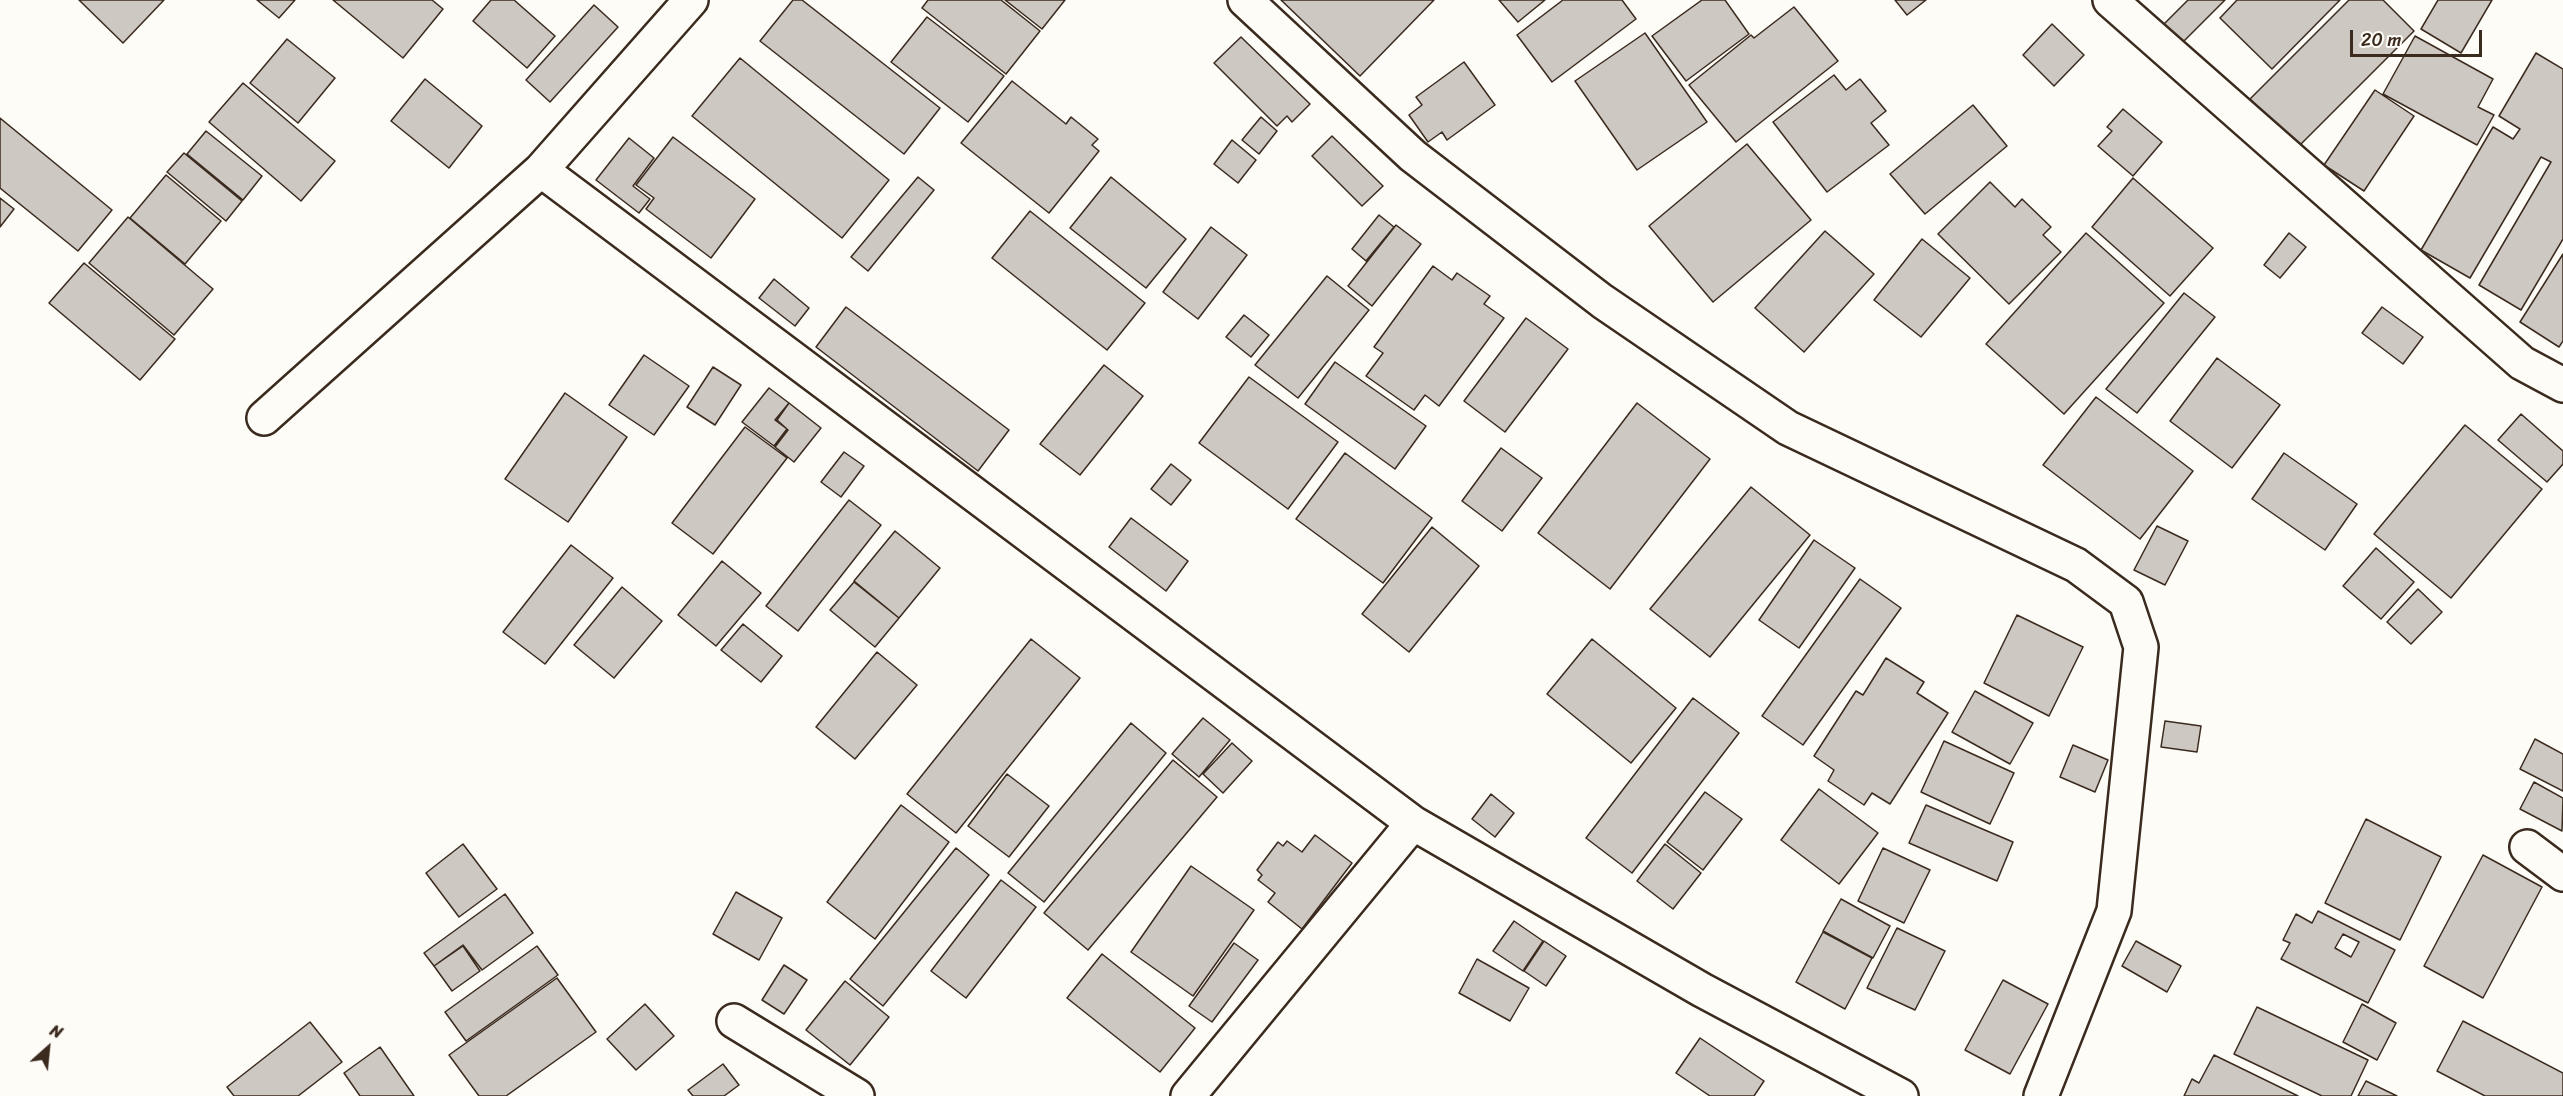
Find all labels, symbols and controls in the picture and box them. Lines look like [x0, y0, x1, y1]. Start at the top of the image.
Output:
scale bar [2353, 18, 2485, 56]
text: 20 m [2361, 24, 2401, 56]
text: N [45, 1016, 68, 1047]
north arrow [18, 1018, 78, 1078]

